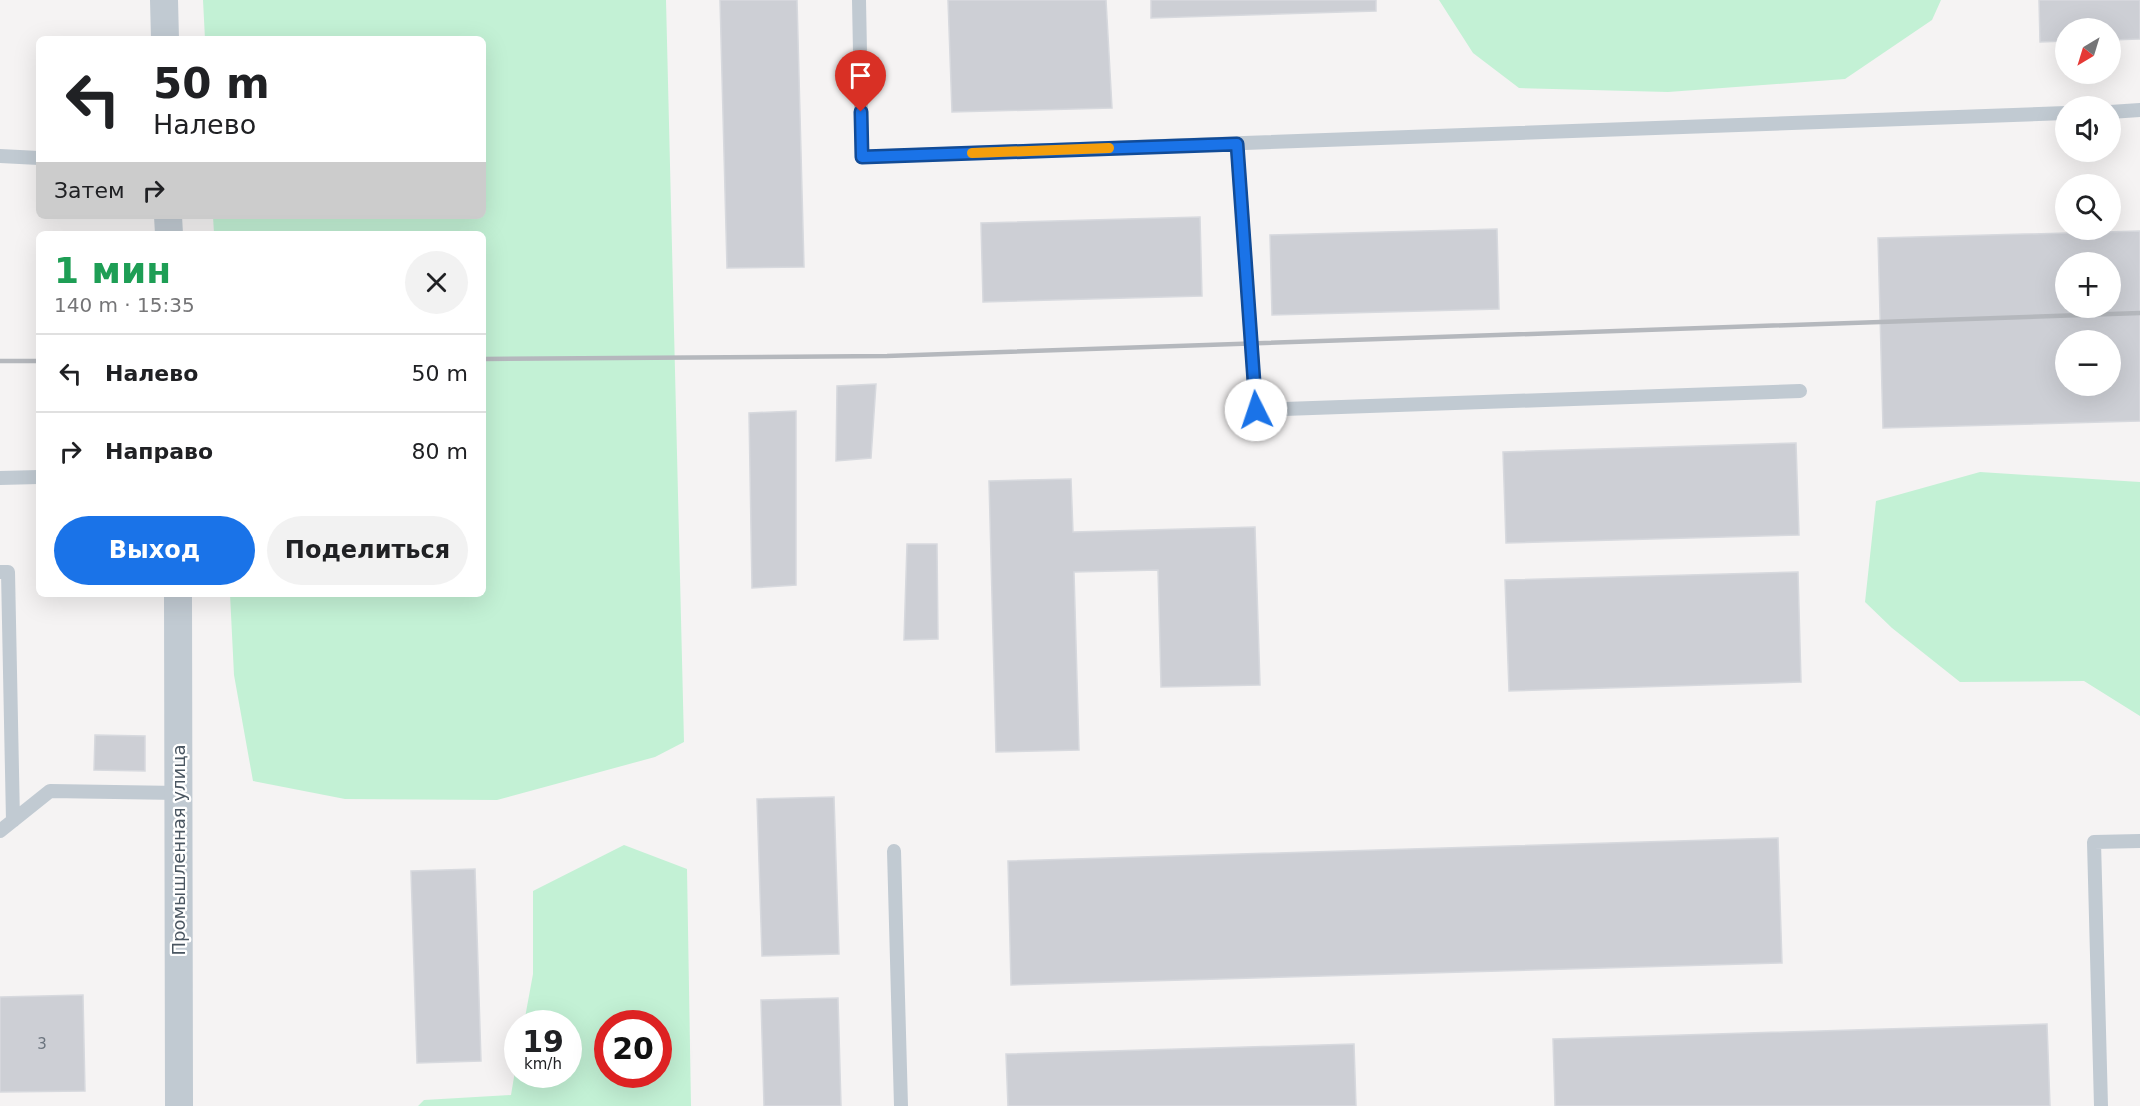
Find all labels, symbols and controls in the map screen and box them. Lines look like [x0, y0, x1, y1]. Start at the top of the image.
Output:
north arrow [2055, 18, 2121, 84]
map controls [2055, 18, 2121, 396]
pin [835, 50, 886, 112]
text: 50 m [153, 59, 270, 108]
icon: arrive [844, 59, 877, 92]
icon: left [54, 60, 132, 138]
button: sound [2055, 96, 2121, 162]
text: Налево [153, 109, 256, 140]
icon: right [137, 174, 170, 207]
button: search [2055, 174, 2121, 240]
text: Затем [54, 178, 125, 203]
text: 1 мин [54, 250, 171, 291]
button: close [405, 251, 468, 314]
button: + [2055, 252, 2121, 318]
text: 140 m · 15:35 [54, 293, 195, 317]
button: − [2055, 330, 2121, 396]
icon: left [54, 357, 87, 390]
text: Налево [105, 361, 198, 386]
text: 50 m [412, 361, 468, 386]
position arrow [1224, 378, 1288, 442]
icon: right [54, 435, 87, 468]
text: Направо [105, 439, 213, 464]
text: 80 m [412, 439, 468, 464]
button: Выход [54, 516, 255, 585]
button: Поделиться [267, 516, 468, 585]
street label: Промышленная улица [168, 744, 189, 956]
speed limit sign: 20 [594, 1010, 672, 1088]
text: 19 [522, 1024, 564, 1059]
house number: 3 [37, 1035, 47, 1053]
text: km/h [524, 1055, 562, 1073]

